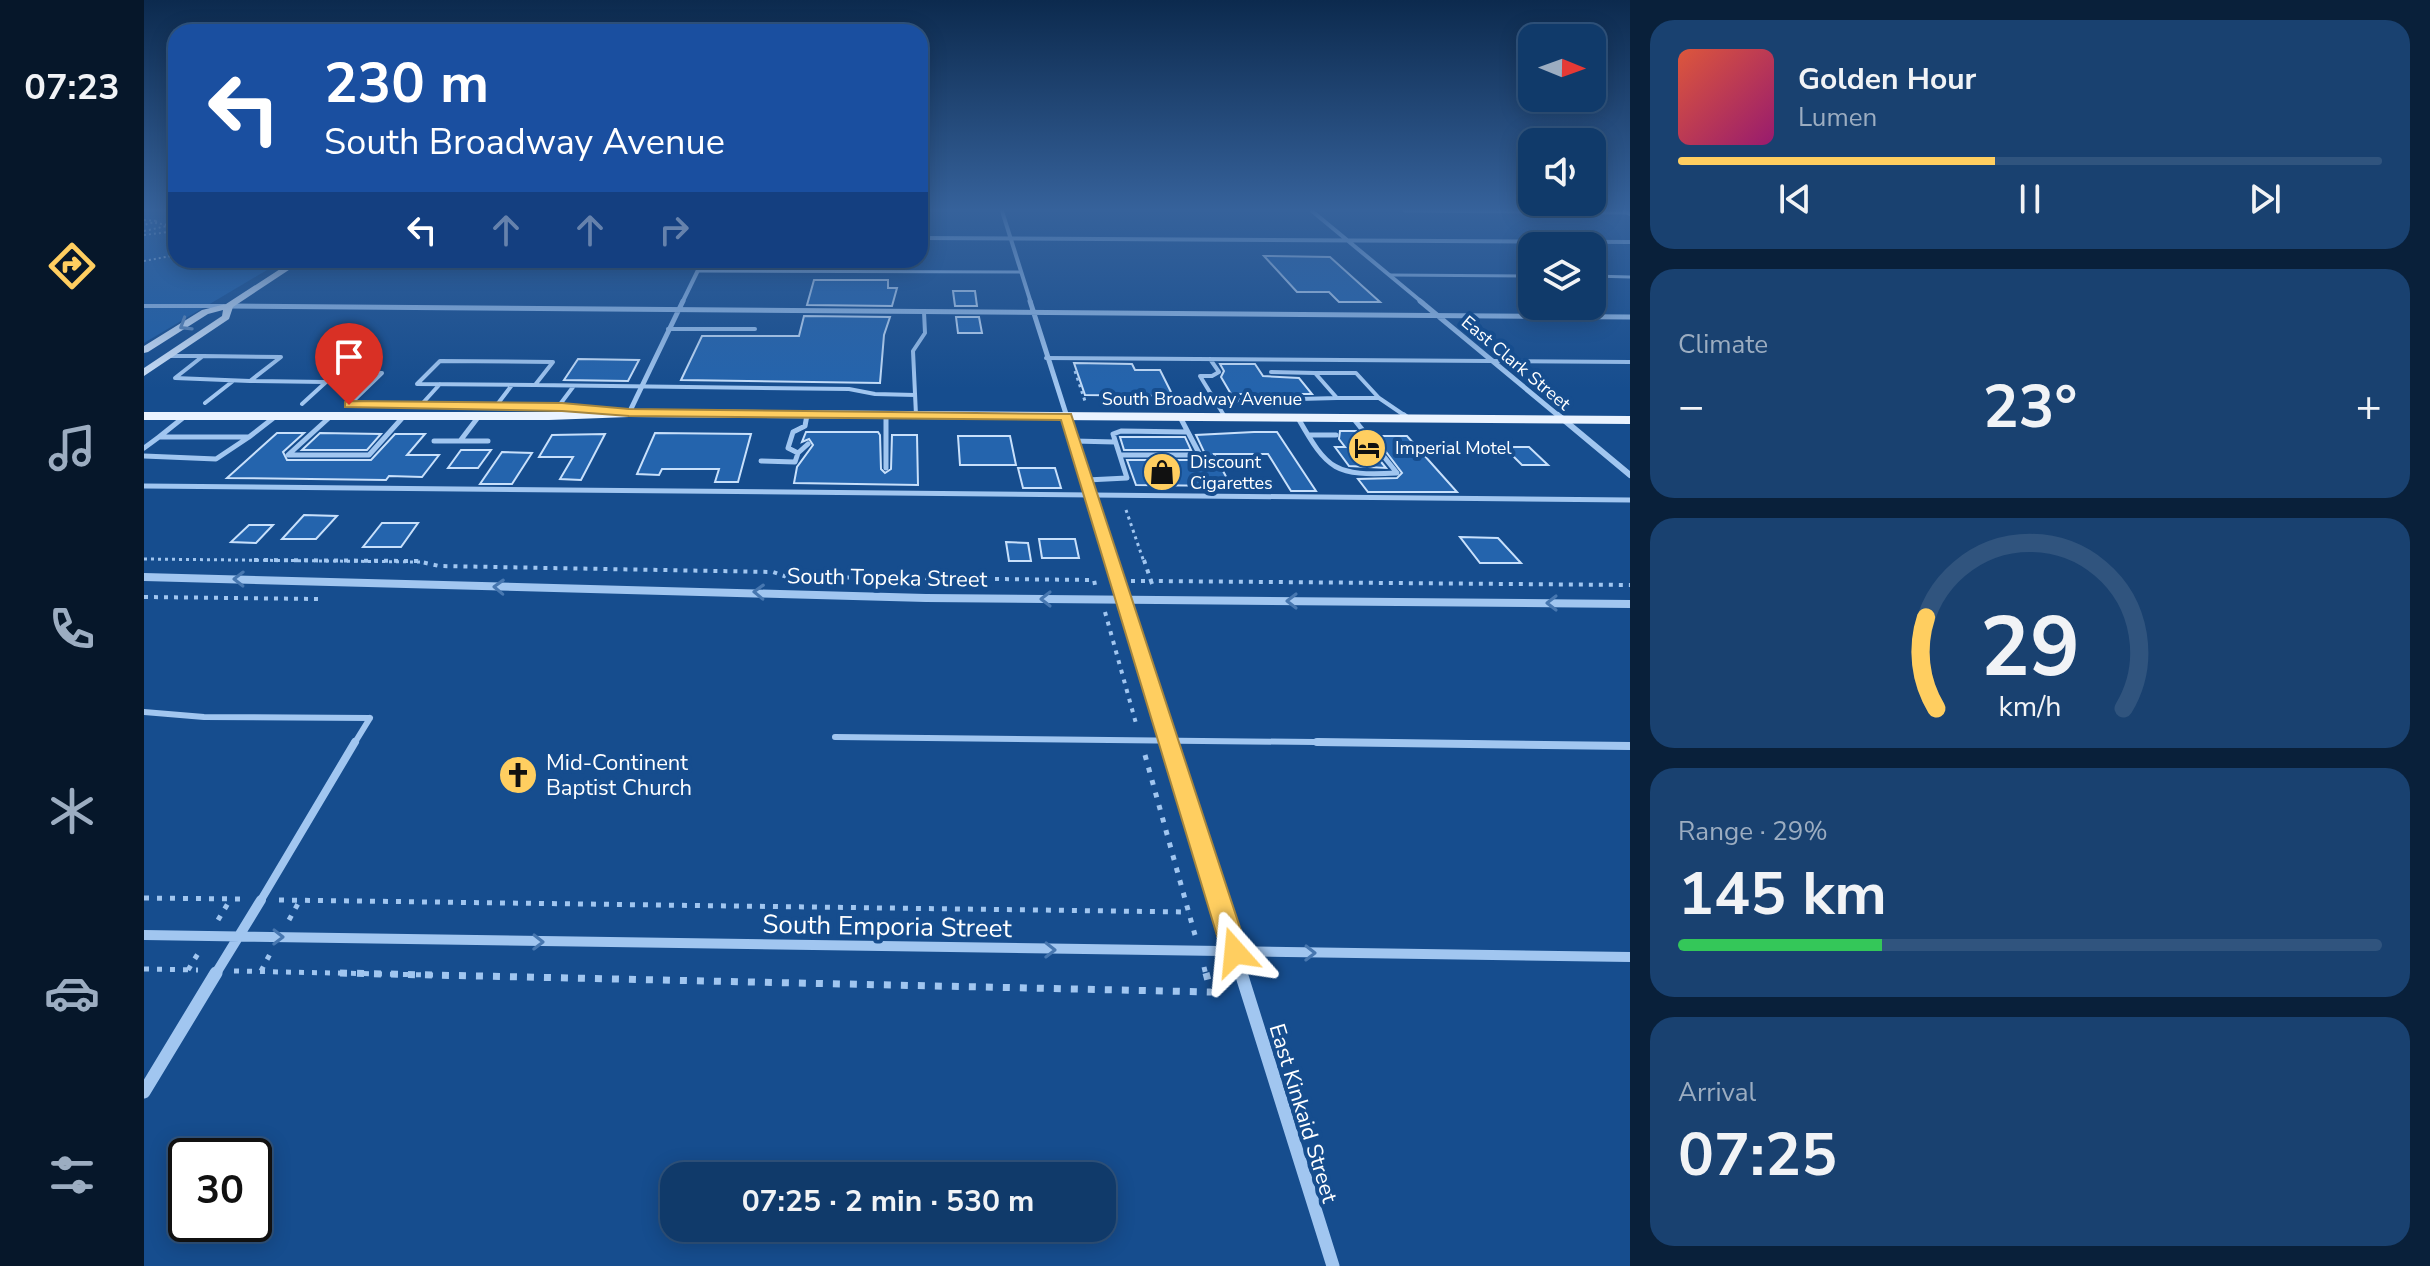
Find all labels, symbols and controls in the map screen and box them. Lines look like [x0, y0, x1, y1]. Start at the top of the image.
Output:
north arrow [1518, 24, 1606, 112]
map controls [1518, 24, 1606, 320]
text: 230 m [324, 45, 489, 122]
icon: left [192, 56, 296, 160]
text: Golden Hour [1798, 59, 1976, 100]
text: 07:23 [24, 63, 120, 112]
text: Lumen [1798, 100, 1877, 135]
text: South Broadway Avenue [324, 118, 725, 167]
button: sound [1518, 128, 1606, 216]
icon: previous [1773, 177, 1817, 221]
icon: pause [2008, 177, 2052, 221]
icon: next [2243, 177, 2287, 221]
icon: left [400, 208, 444, 252]
icon: ahead [484, 208, 528, 252]
icon: ahead [568, 208, 612, 252]
icon: right [652, 208, 696, 252]
button: layers [1518, 232, 1606, 320]
icon: directions [44, 238, 100, 294]
street label: East Clark Street [1456, 310, 1576, 416]
one-way arrow [179, 315, 194, 330]
pin [315, 323, 383, 405]
text: Climate [1678, 327, 1768, 362]
icon: arrive [327, 335, 371, 379]
text: 23° [1983, 366, 2077, 448]
text: − [1678, 377, 1704, 437]
text: + [2356, 377, 2382, 437]
street label: South Broadway Avenue [1102, 387, 1302, 411]
icon: music [44, 420, 100, 476]
hotel icon: Imperial Motel [1346, 427, 1388, 469]
place label: Imperial Motel [1395, 436, 1512, 460]
place label: Discount Cigarettes [1190, 450, 1273, 495]
shop icon: Discount Cigarettes [1141, 451, 1183, 493]
street label: South Topeka Street [786, 561, 988, 595]
one-way arrow [232, 570, 245, 588]
one-way arrow [492, 578, 505, 595]
one-way arrow [752, 584, 765, 601]
one-way arrow [1039, 590, 1052, 608]
text: 29 [1980, 591, 2080, 704]
one-way arrow [1285, 592, 1298, 610]
one-way arrow [1545, 594, 1558, 612]
icon: phone [44, 601, 100, 657]
text: km/h [1999, 687, 2061, 726]
place label: Mid-Continent Baptist Church [546, 748, 692, 803]
church icon: Mid-Continent Baptist Church [497, 754, 539, 796]
icon: climate [44, 783, 100, 839]
text: Range · 29% [1678, 814, 1828, 849]
text: 145 km [1678, 853, 1887, 935]
street label: South Emporia Street [762, 907, 1013, 946]
position arrow [1193, 910, 1277, 994]
one-way arrow [272, 928, 285, 945]
one-way arrow [532, 933, 545, 950]
one-way arrow [1044, 941, 1057, 959]
one-way arrow [1304, 944, 1317, 962]
icon: car [44, 965, 100, 1021]
street label: East Kinkaid Street [1262, 1020, 1345, 1207]
text: Arrival [1678, 1075, 1756, 1110]
text: 07:25 [1678, 1114, 1837, 1196]
speed limit sign: 30 [168, 1138, 272, 1242]
icon: filters [44, 1147, 100, 1203]
text: 07:25 · 2 min · 530 m [742, 1181, 1034, 1222]

